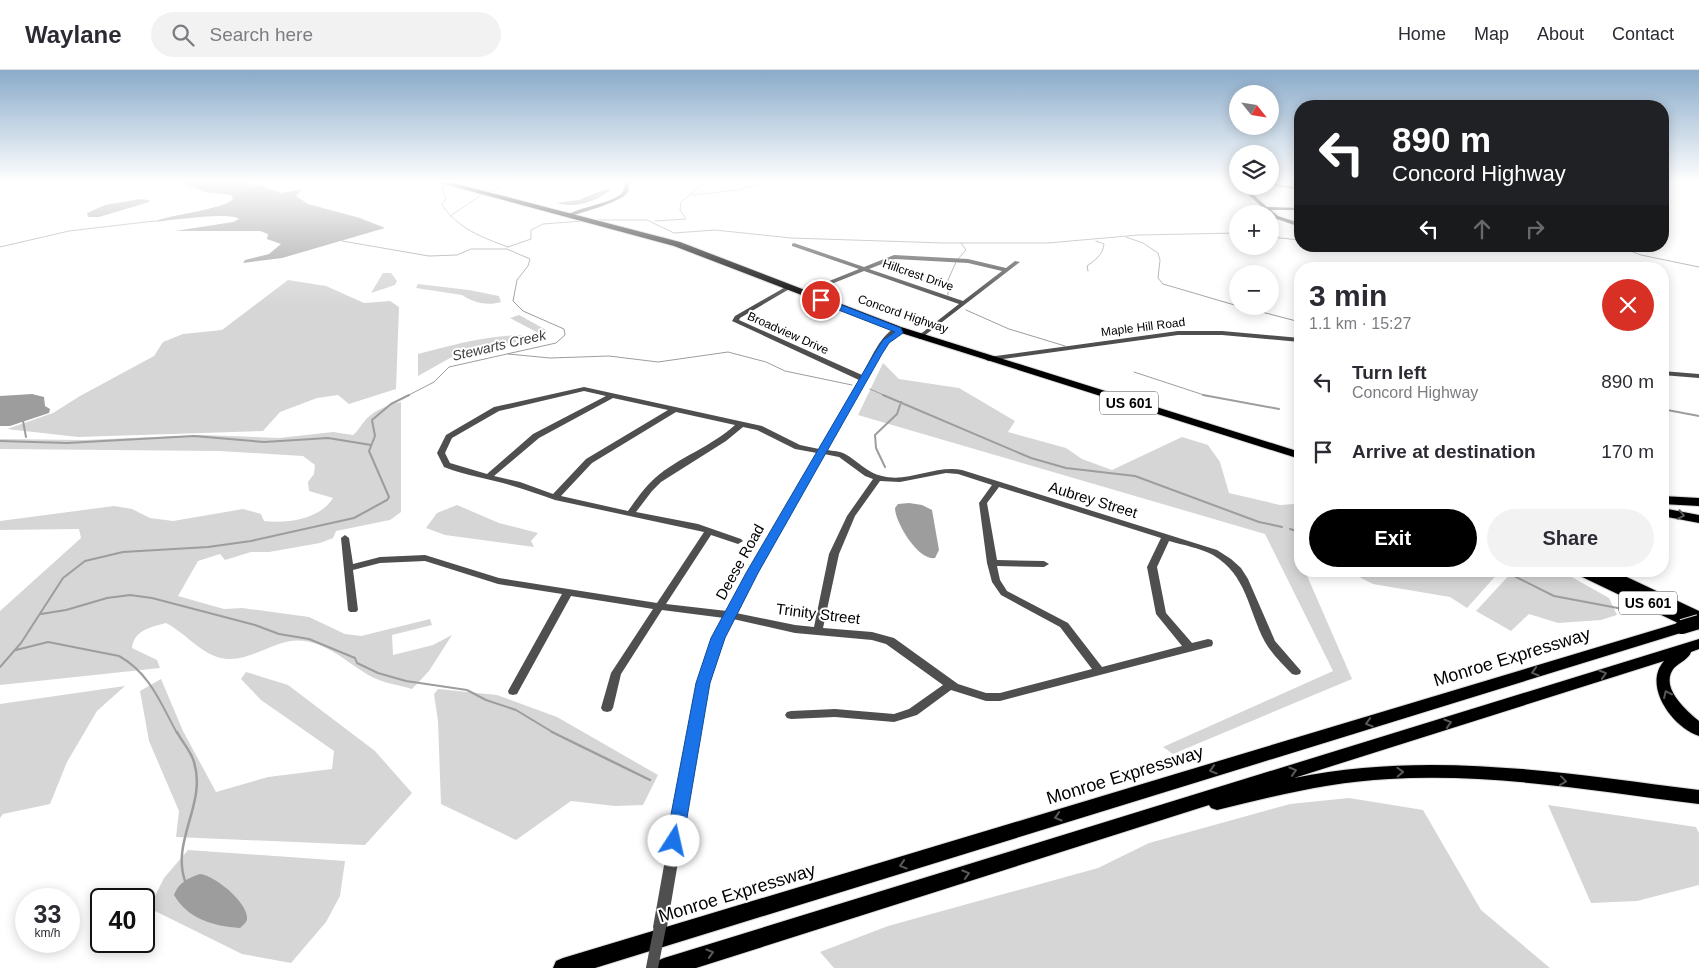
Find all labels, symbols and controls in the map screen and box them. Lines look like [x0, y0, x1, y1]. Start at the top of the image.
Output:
search box [151, 12, 501, 57]
text: Waylane [25, 21, 121, 48]
icon: search [169, 21, 197, 49]
text: Search here [209, 24, 313, 45]
text: Home [1398, 24, 1446, 44]
text: Map [1474, 24, 1509, 44]
text: About [1537, 24, 1584, 44]
text: Contact [1612, 24, 1674, 44]
north arrow [1229, 85, 1279, 135]
map controls [1229, 85, 1279, 315]
icon: left [1309, 120, 1374, 185]
text: 890 m [1392, 120, 1491, 159]
button: layers [1229, 145, 1279, 195]
text: Concord Highway [1392, 161, 1566, 186]
button: + [1229, 205, 1279, 255]
icon: left [1415, 215, 1443, 243]
icon: ahead [1468, 215, 1496, 243]
icon: right [1521, 215, 1549, 243]
street label: Hillcrest Drive [881, 256, 956, 294]
button: − [1229, 265, 1279, 315]
pin [800, 279, 842, 321]
text: 3 min [1309, 279, 1387, 312]
button: close [1602, 279, 1654, 331]
icon: arrive [807, 286, 835, 314]
street label: Concord Highway [856, 292, 950, 336]
street label: Broadview Drive [745, 309, 831, 357]
street label: Maple Hill Road [1100, 315, 1186, 339]
text: 1.1 km · 15:27 [1309, 315, 1411, 332]
water label: Stewarts Creek [451, 326, 548, 364]
text: Turn left [1352, 362, 1427, 383]
icon: left [1309, 368, 1337, 396]
text: 890 m [1601, 371, 1654, 392]
text: Concord Highway [1352, 384, 1478, 401]
road number: US 601 [1100, 392, 1158, 414]
icon: arrive [1309, 438, 1337, 466]
text: Arrive at destination [1352, 441, 1536, 462]
text: 170 m [1601, 441, 1654, 462]
street label: Aubrey Street [1047, 478, 1140, 521]
button: Exit [1309, 509, 1477, 567]
button: Share [1487, 509, 1654, 567]
one-way arrow [1676, 509, 1685, 520]
street label: Deese Road [712, 521, 767, 602]
road number: US 601 [1619, 592, 1677, 614]
street label: Trinity Street [775, 600, 862, 627]
street label: Monroe Expressway [1431, 624, 1593, 690]
one-way arrow [1531, 666, 1540, 676]
one-way arrow [1598, 670, 1607, 680]
one-way arrow [1663, 690, 1674, 699]
one-way arrow [1365, 717, 1373, 727]
one-way arrow [1443, 718, 1452, 728]
street label: Monroe Expressway [1044, 742, 1206, 808]
one-way arrow [1210, 764, 1218, 774]
one-way arrow [1397, 766, 1405, 777]
one-way arrow [1288, 767, 1296, 777]
one-way arrow [1559, 775, 1567, 786]
one-way arrow [1054, 812, 1063, 822]
position arrow [647, 814, 699, 866]
one-way arrow [899, 859, 907, 869]
street label: Monroe Expressway [656, 860, 818, 926]
one-way arrow [961, 869, 969, 879]
speed limit sign: 40 [90, 888, 155, 953]
text: 33 [34, 900, 61, 928]
text: km/h [34, 926, 61, 940]
one-way arrow [706, 949, 714, 959]

